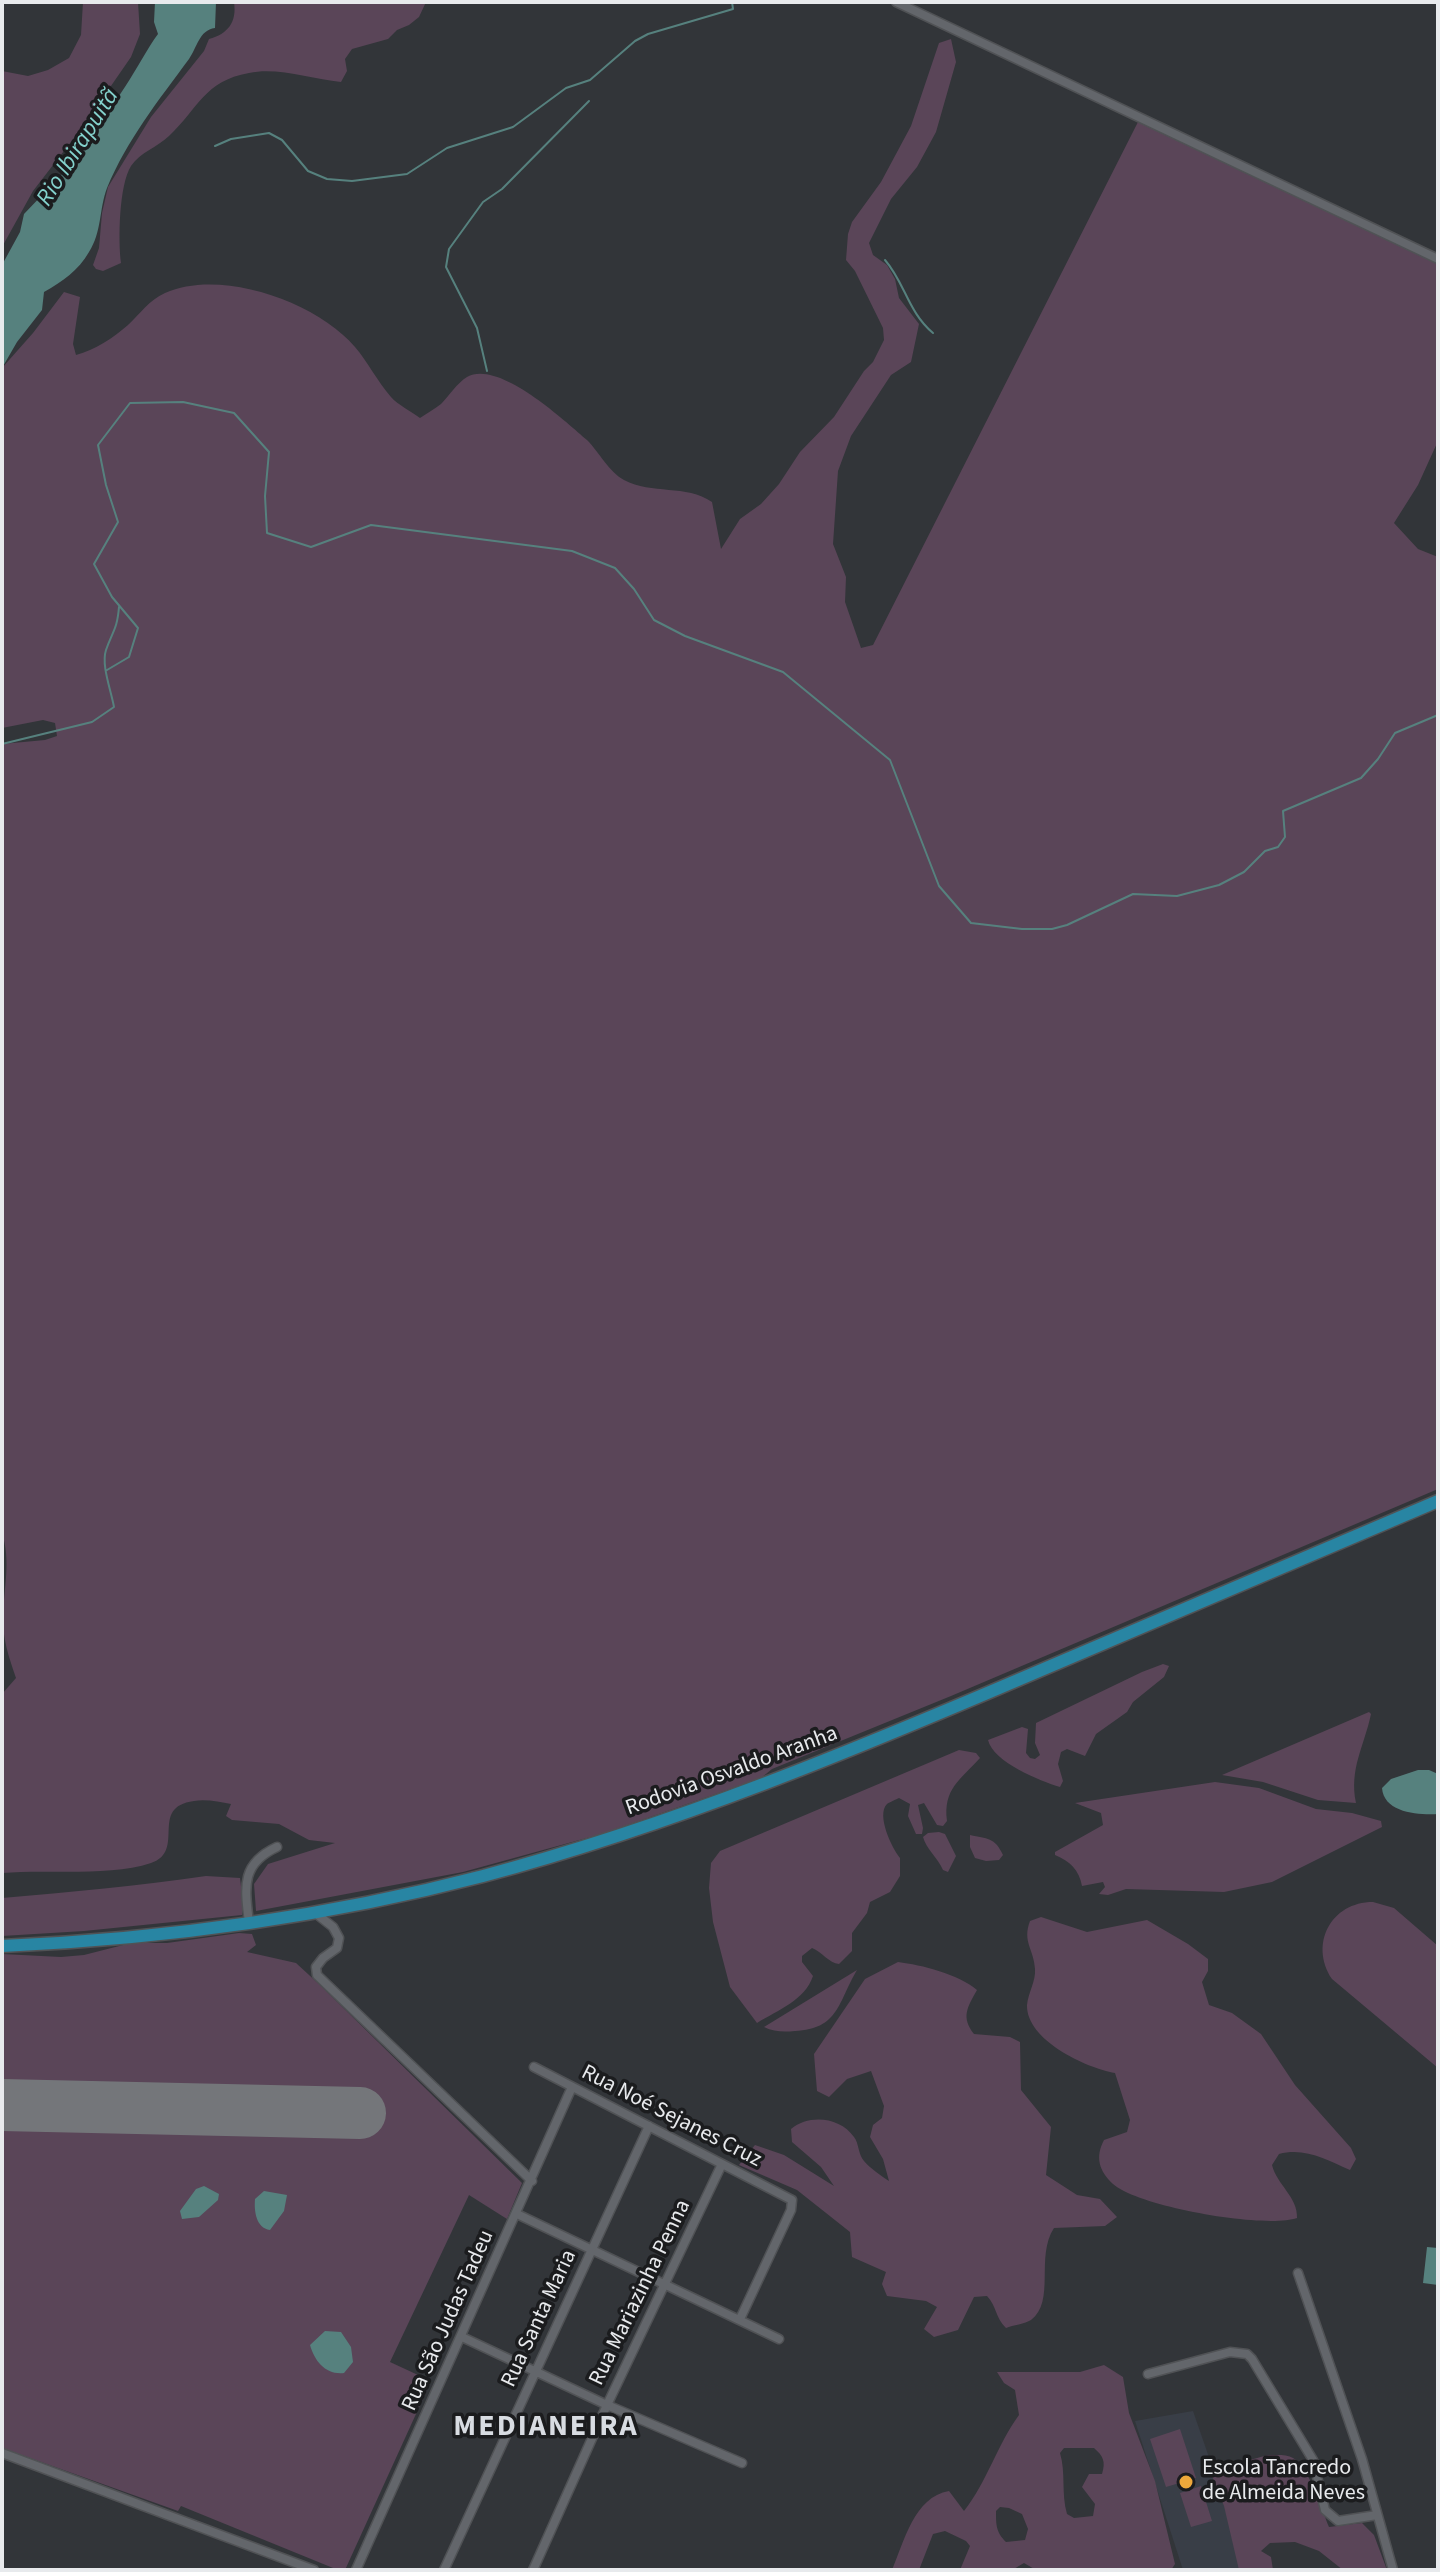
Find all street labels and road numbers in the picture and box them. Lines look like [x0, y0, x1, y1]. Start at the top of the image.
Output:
street label: Rodovia Osvaldo Aranha [622, 1721, 842, 1823]
street label: Rua Noé Sejanes Cruz [576, 2060, 766, 2174]
street label: Rua Mariazinha Penna [585, 2196, 697, 2390]
street label: Rua São Judas Tadeu [397, 2227, 501, 2415]
street label: Rua Santa Maria [497, 2246, 583, 2392]

